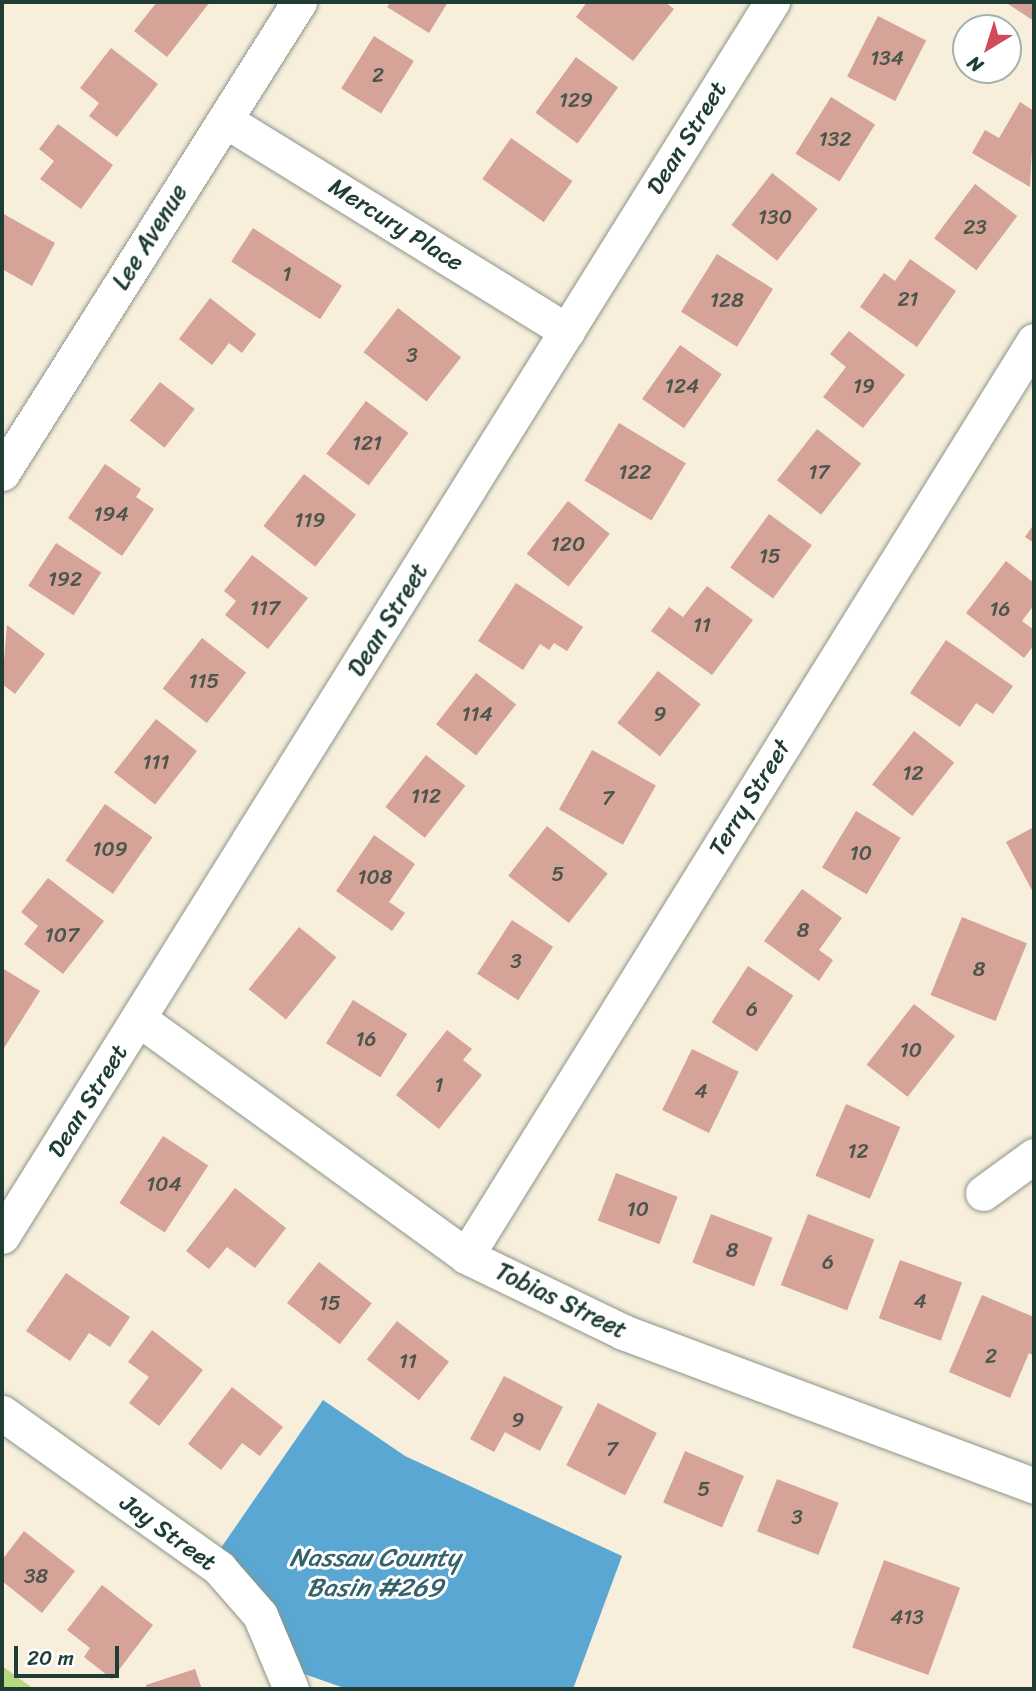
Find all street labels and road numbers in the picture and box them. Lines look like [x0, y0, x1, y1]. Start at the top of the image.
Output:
street label: Dean Street [641, 76, 733, 200]
street label: Mercury Place [324, 172, 468, 278]
street label: Lee Avenue [106, 179, 194, 295]
street label: Dean Street [342, 558, 434, 682]
street label: Terry Street [703, 735, 797, 861]
street label: Dean Street [42, 1039, 134, 1163]
street label: Tobias Street [491, 1257, 631, 1345]
street label: Jay Street [114, 1489, 222, 1577]

